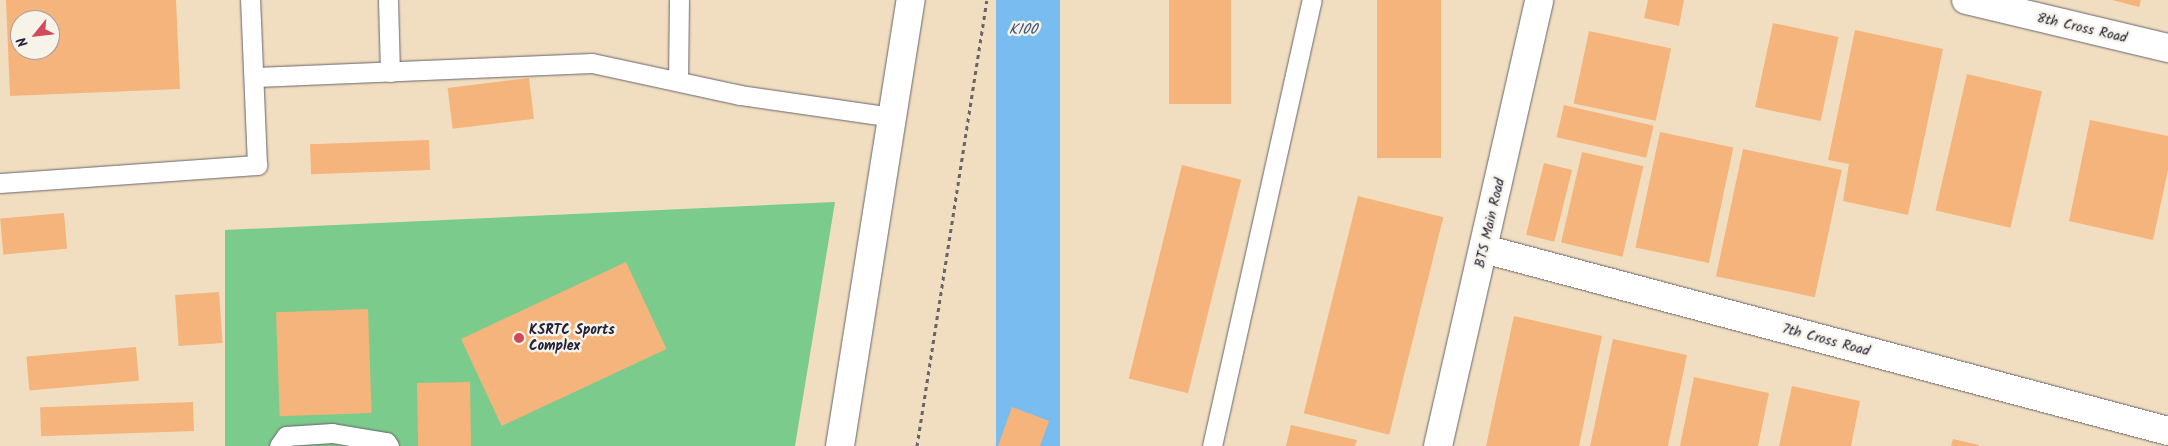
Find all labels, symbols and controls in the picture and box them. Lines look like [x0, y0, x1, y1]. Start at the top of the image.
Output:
street label: 8th Cross Road [2035, 9, 2129, 47]
north arrow [10, 10, 60, 60]
water label: K100 [1009, 22, 1037, 40]
text: N [11, 33, 35, 51]
street label: BTS Main Road [1472, 177, 1508, 269]
street label: 7th Cross Road [1780, 320, 1872, 360]
place label: KSRTC Sports Complex [529, 322, 615, 354]
marker: KSRTC Sports Complex [513, 332, 525, 344]

